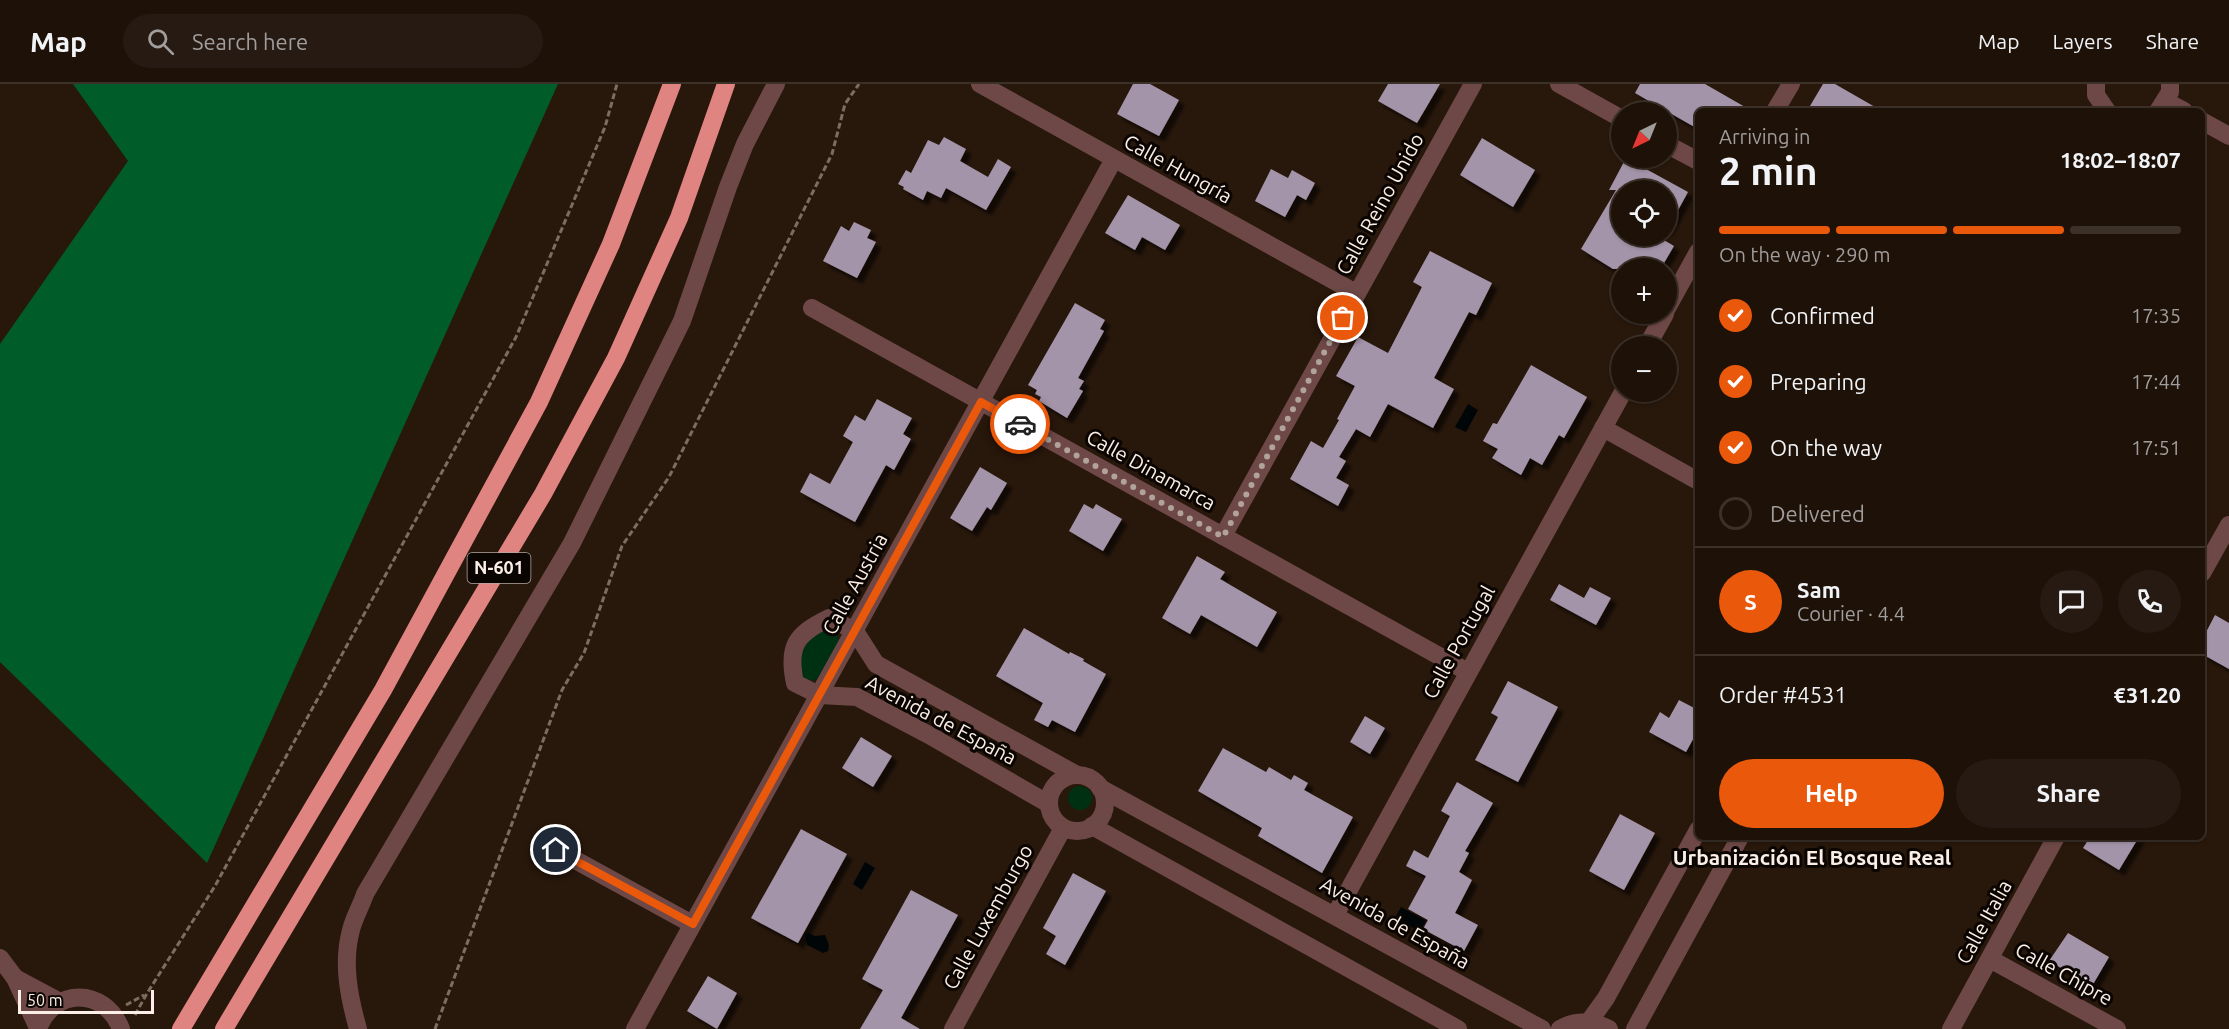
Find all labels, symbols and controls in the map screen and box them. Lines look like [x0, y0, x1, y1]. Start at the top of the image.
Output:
search box [123, 14, 543, 68]
icon: search [144, 25, 177, 58]
text: Map [30, 26, 87, 57]
text: Search here [192, 29, 308, 54]
text: Map [1978, 29, 2019, 53]
text: Layers [2052, 29, 2113, 53]
text: Share [2146, 29, 2199, 53]
north arrow [1611, 102, 1677, 168]
map controls [1611, 102, 1677, 402]
text: Arriving in [1719, 125, 1810, 148]
street label: Calle Hungría [1120, 129, 1236, 208]
street label: Calle Reino Unido [1331, 129, 1428, 278]
text: 18:02–18:07 [2060, 147, 2181, 172]
text: 2 min [1719, 149, 1818, 192]
button: locate [1611, 180, 1677, 246]
text: On the way · 290 m [1719, 243, 1891, 266]
button: + [1611, 258, 1677, 324]
pin [1317, 292, 1368, 343]
icon: check [1719, 299, 1752, 332]
icon: bag [1326, 301, 1359, 334]
text: Confirmed [1770, 303, 1875, 328]
text: 17:35 [2131, 304, 2181, 327]
button: − [1611, 336, 1677, 402]
icon: check [1719, 365, 1752, 398]
text: Preparing [1770, 369, 1867, 394]
text: 17:44 [2131, 370, 2181, 393]
courier [990, 394, 1050, 454]
icon: car [1004, 408, 1037, 441]
street label: Calle Dinamarca [1083, 425, 1220, 515]
icon: check [1719, 431, 1752, 464]
text: On the way [1770, 435, 1882, 460]
text: 17:51 [2131, 436, 2181, 459]
text: Delivered [1770, 501, 1865, 526]
street label: Calle Austria [817, 529, 892, 638]
road number: N-601 [468, 553, 530, 583]
button: chat [2040, 570, 2103, 633]
button: phone [2118, 570, 2181, 633]
text: Sam [1797, 577, 1841, 602]
street label: Calle Portugal [1418, 581, 1499, 702]
text: S [1744, 589, 1757, 614]
text: Courier · 4.4 [1797, 602, 1905, 625]
street label: Avenida de España [862, 670, 1020, 769]
text: Order #4531 [1719, 682, 1847, 707]
text: €31.20 [2114, 682, 2181, 707]
button: Help [1719, 759, 1944, 828]
button: Share [1956, 759, 2181, 828]
pin [530, 824, 581, 875]
icon: home [539, 833, 572, 866]
street label: Calle Luxemburgo [938, 840, 1037, 993]
district label: Urbanización El Bosque Real [1673, 845, 1951, 869]
street label: Avenida de España [1317, 872, 1474, 973]
street label: Calle Italia [1951, 876, 2016, 968]
street label: Calle Chipre [2012, 937, 2117, 1010]
scale bar [18, 987, 154, 1014]
text: 50 m [27, 991, 63, 1009]

